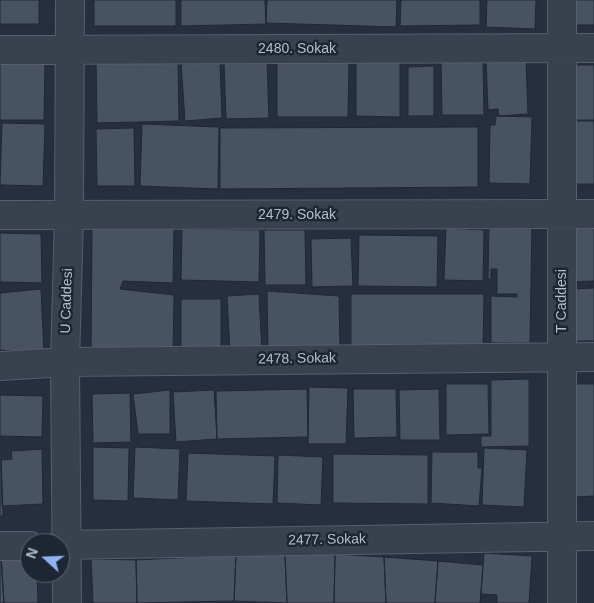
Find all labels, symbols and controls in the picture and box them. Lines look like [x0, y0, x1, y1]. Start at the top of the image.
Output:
street label: 2480. Sokak [258, 41, 336, 57]
street label: 2479. Sokak [258, 207, 336, 223]
street label: U Caddesi [57, 268, 77, 334]
street label: T Caddesi [554, 269, 570, 333]
street label: 2478. Sokak [258, 350, 336, 368]
street label: 2477. Sokak [288, 531, 366, 549]
north arrow [20, 533, 70, 583]
text: N [23, 546, 41, 561]

